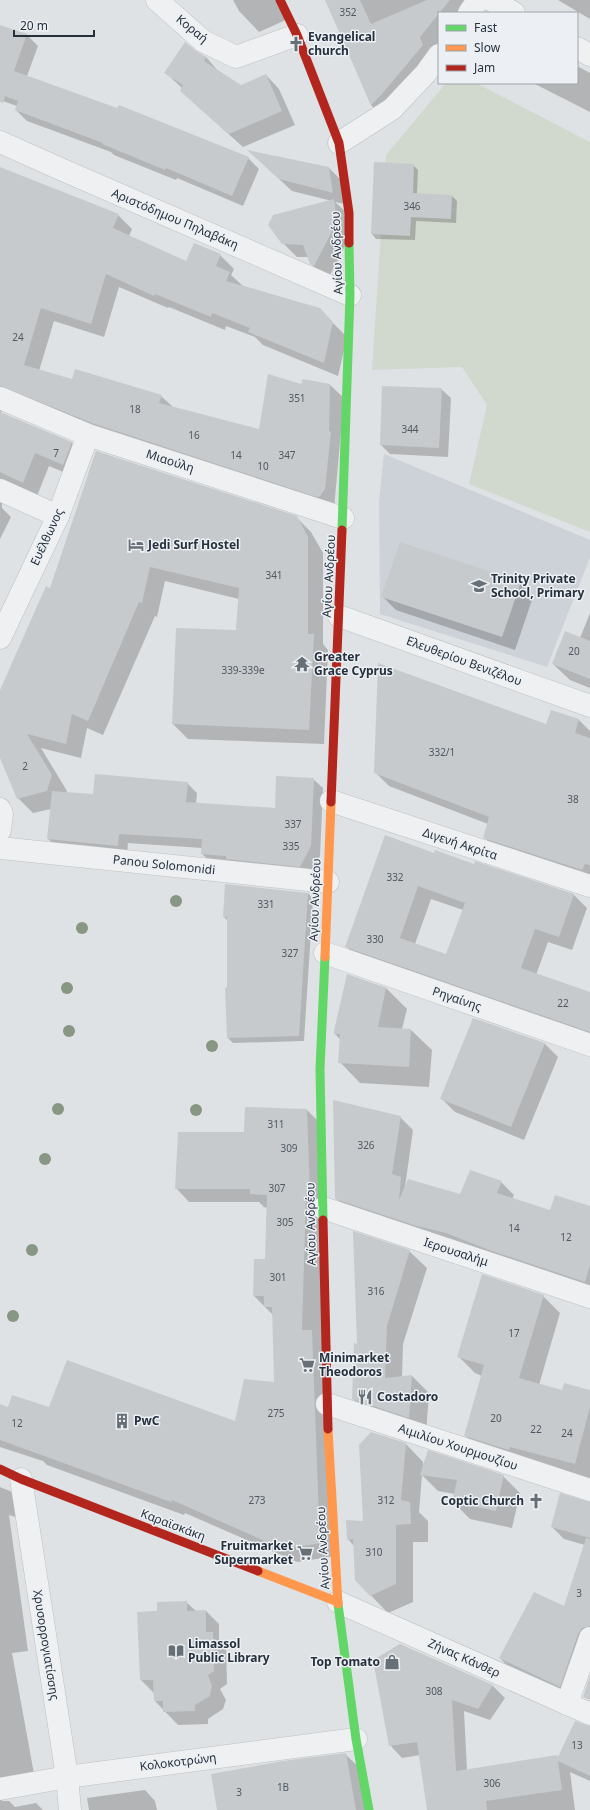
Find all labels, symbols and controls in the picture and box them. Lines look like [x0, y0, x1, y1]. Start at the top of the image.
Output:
house number: 352 [339, 5, 357, 19]
street label: Κοραή [173, 10, 212, 47]
scale bar [14, 12, 94, 38]
legend [438, 12, 578, 84]
text: 20 m [20, 17, 48, 34]
text: Fast [474, 19, 498, 36]
place label: Evangelical church [308, 28, 375, 59]
church icon: Evangelical church [287, 35, 305, 53]
text: Slow [474, 39, 501, 56]
text: Jam [473, 59, 495, 76]
street label: Αριστόδημου Πηλαβάκη [109, 184, 241, 253]
house number: 346 [403, 199, 421, 213]
street label: Αγίου Ανδρέου [327, 211, 346, 295]
house number: 24 [12, 330, 24, 344]
house number: 351 [288, 391, 306, 405]
house number: 18 [129, 402, 141, 416]
house number: 344 [401, 422, 419, 436]
house number: 16 [188, 428, 200, 442]
street label: Μιαούλη [144, 445, 196, 476]
house number: 7 [53, 446, 59, 460]
house number: 14 [230, 448, 242, 462]
house number: 347 [278, 448, 296, 462]
house number: 10 [257, 459, 269, 473]
street label: Ευέλθωνος [26, 505, 67, 568]
street label: Αγίου Ανδρέου [318, 534, 339, 618]
hotel icon: Jedi Surf Hostel [127, 536, 145, 554]
place label: Jedi Surf Hostel [147, 536, 240, 553]
house number: 341 [265, 568, 283, 582]
place label: Trinity Private School, Primary [491, 570, 584, 601]
school or university icon: Trinity Private School, Primary [470, 577, 488, 595]
street label: Ελευθερίου Βενιζέλου [404, 632, 524, 689]
house number: 20 [568, 644, 580, 658]
place label: Greater Grace Cyprus [314, 648, 393, 679]
temple icon: Greater Grace Cyprus [293, 655, 311, 673]
house number: 339-339e [221, 663, 265, 677]
house number: 332/1 [429, 745, 455, 759]
house number: 2 [22, 759, 28, 773]
house number: 38 [567, 792, 579, 806]
house number: 337 [284, 817, 302, 831]
street label: Διγενή Ακρίτα [420, 823, 500, 864]
house number: 335 [282, 839, 300, 853]
street label: Panou Solomonidi [112, 851, 216, 878]
street label: Αγίου Ανδρέου [305, 858, 324, 942]
house number: 332 [386, 870, 404, 884]
house number: 331 [257, 897, 275, 911]
house number: 330 [366, 932, 384, 946]
house number: 327 [281, 946, 299, 960]
street label: Ρηγαίνης [430, 982, 484, 1015]
house number: 22 [557, 996, 569, 1010]
house number: 311 [267, 1117, 285, 1131]
house number: 326 [357, 1138, 375, 1152]
house number: 309 [280, 1141, 298, 1155]
house number: 307 [268, 1181, 286, 1195]
street label: Αγίου Ανδρέου [301, 1182, 320, 1266]
house number: 305 [276, 1215, 294, 1229]
house number: 14 [508, 1221, 520, 1235]
house number: 12 [560, 1230, 572, 1244]
street label: Ιερουσαλήμ [422, 1233, 491, 1270]
house number: 301 [269, 1270, 287, 1284]
house number: 316 [367, 1284, 385, 1298]
house number: 17 [508, 1326, 520, 1340]
place label: Minimarket Theodoros [319, 1349, 389, 1380]
supermarket icon: Minimarket Theodoros [298, 1356, 316, 1374]
restaurant icon: Costadoro [356, 1388, 374, 1406]
place label: Costadoro [377, 1388, 438, 1405]
house number: 275 [267, 1406, 285, 1420]
house number: 20 [490, 1411, 502, 1425]
building icon: PwC [113, 1412, 131, 1430]
place label: PwC [134, 1412, 160, 1429]
house number: 12 [11, 1416, 23, 1430]
street label: Αιμιλίου Χουρμουζίου [396, 1419, 520, 1474]
house number: 22 [530, 1422, 542, 1436]
house number: 24 [561, 1426, 573, 1440]
place label: Coptic Church [441, 1492, 524, 1509]
church icon: Coptic Church [527, 1492, 545, 1510]
house number: 273 [248, 1493, 266, 1507]
house number: 312 [377, 1493, 395, 1507]
street label: Καραϊσκάκη [138, 1504, 208, 1545]
street label: Αγίου Ανδρέου [312, 1506, 333, 1590]
place label: Fruitmarket Supermarket [214, 1537, 293, 1568]
supermarket icon: Fruitmarket Supermarket [296, 1544, 314, 1562]
house number: 310 [365, 1545, 383, 1559]
house number: 3 [576, 1586, 582, 1600]
street label: Χρυσορρογιατίσσης [29, 1588, 64, 1702]
street label: Ζήνας Κάνθερ [425, 1634, 503, 1681]
place label: Limassol Public Library [188, 1635, 270, 1666]
library icon: Limassol Public Library [167, 1642, 185, 1660]
place label: Top Tomato [311, 1653, 380, 1670]
shop icon: Top Tomato [383, 1653, 401, 1671]
house number: 308 [425, 1684, 443, 1698]
house number: 13 [571, 1738, 583, 1752]
street label: Κολοκοτρώνη [139, 1748, 217, 1775]
house number: 306 [483, 1776, 501, 1790]
house number: 1B [277, 1780, 289, 1794]
house number: 3 [236, 1785, 242, 1799]

